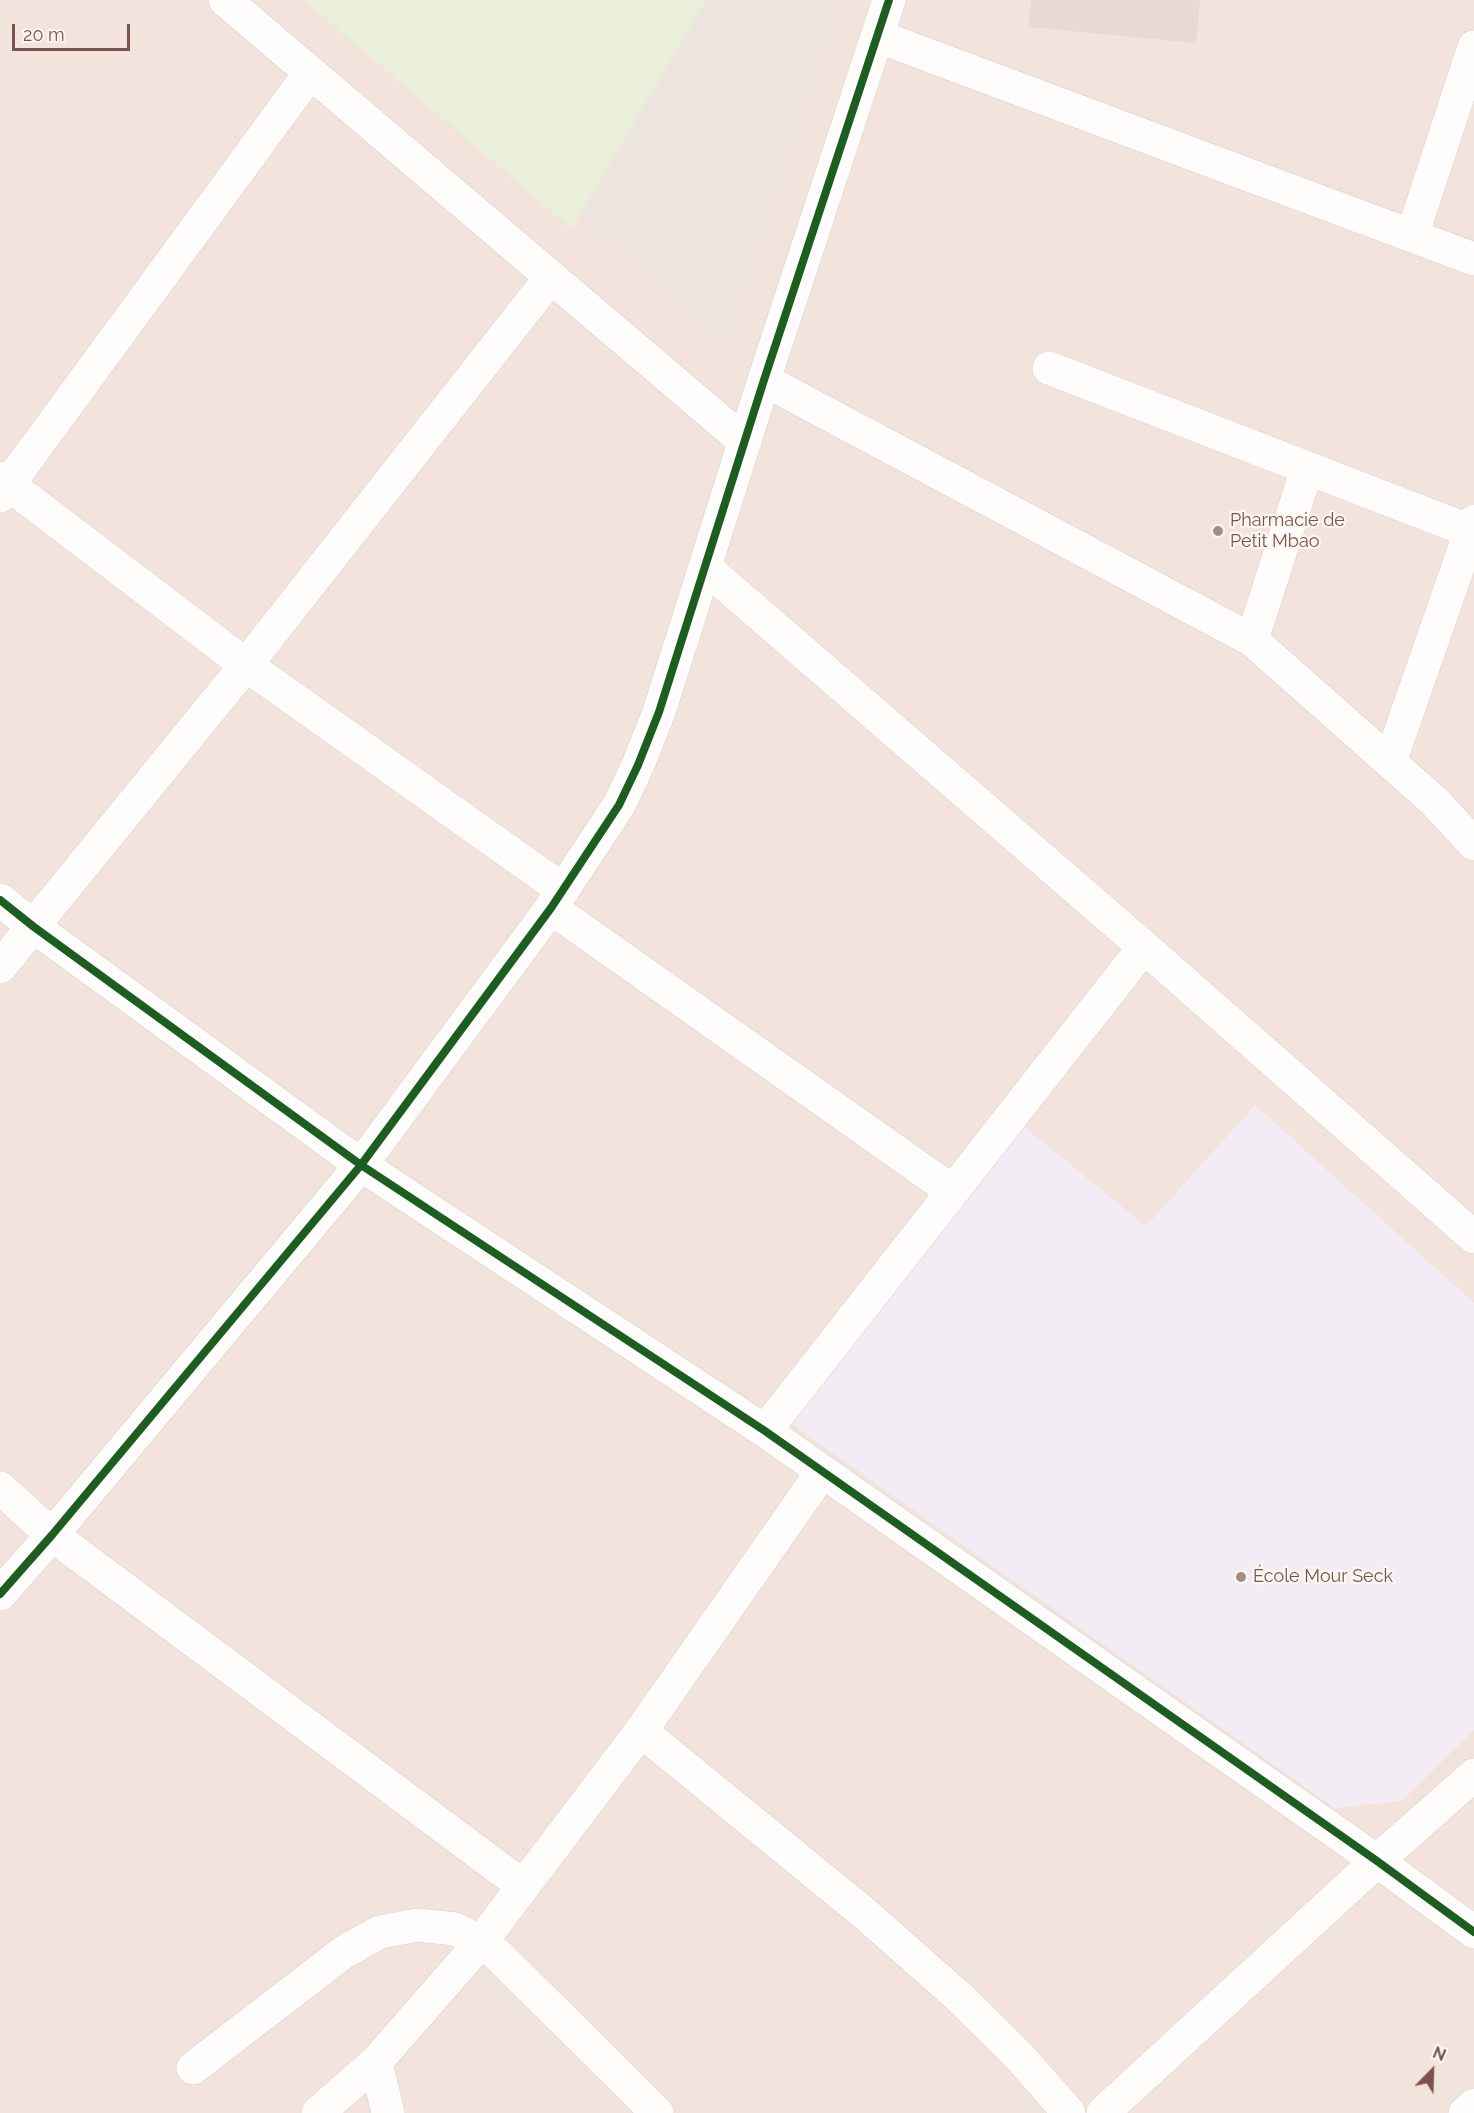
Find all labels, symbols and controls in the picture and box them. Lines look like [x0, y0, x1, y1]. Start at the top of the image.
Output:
scale bar [15, 12, 134, 50]
text: 20 m [23, 24, 65, 45]
place label: Pharmacie de Petit Mbao [1230, 510, 1345, 552]
marker: Pharmacie de Petit Mbao [1211, 524, 1225, 538]
place label: École Mour Seck [1253, 1566, 1393, 1588]
marker: École Mour Seck [1234, 1570, 1248, 1584]
north arrow [1402, 2041, 1462, 2101]
text: N [1430, 2043, 1449, 2065]

